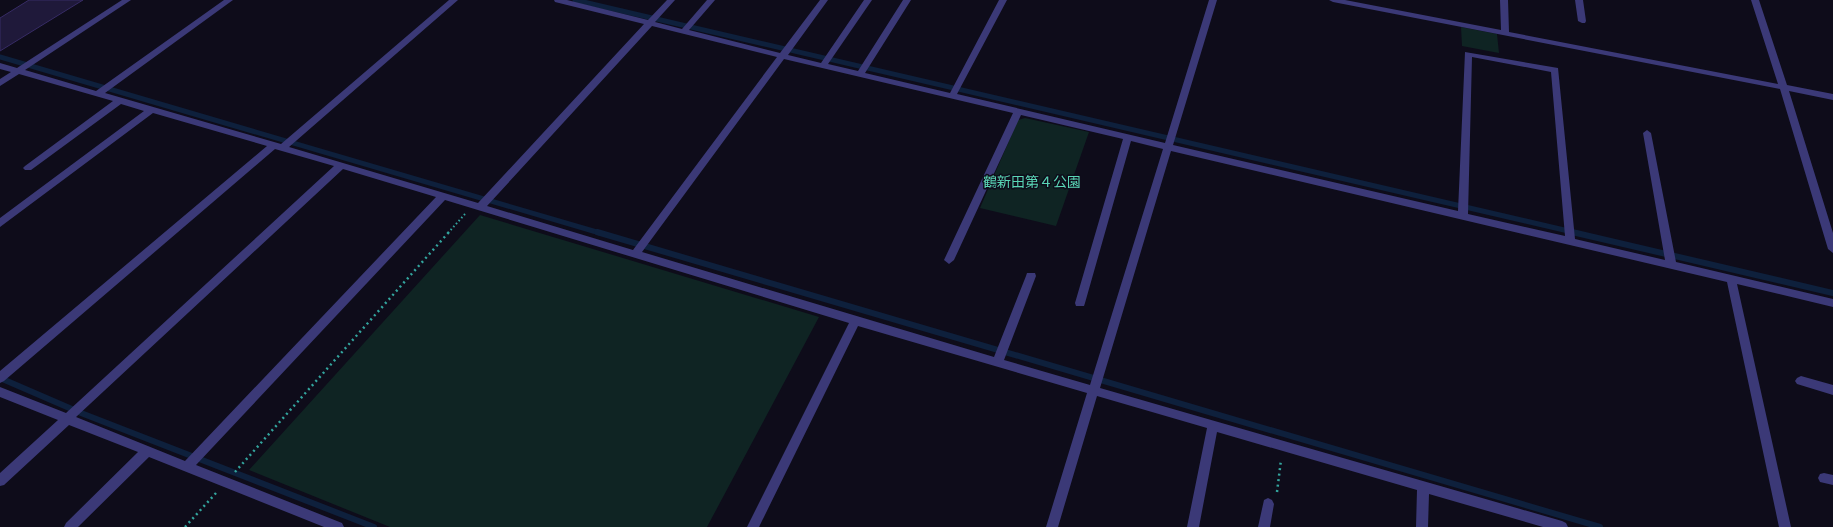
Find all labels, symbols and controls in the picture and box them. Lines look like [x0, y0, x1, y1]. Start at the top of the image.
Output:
park label: 鶴新田第４公園 [983, 174, 1081, 190]

